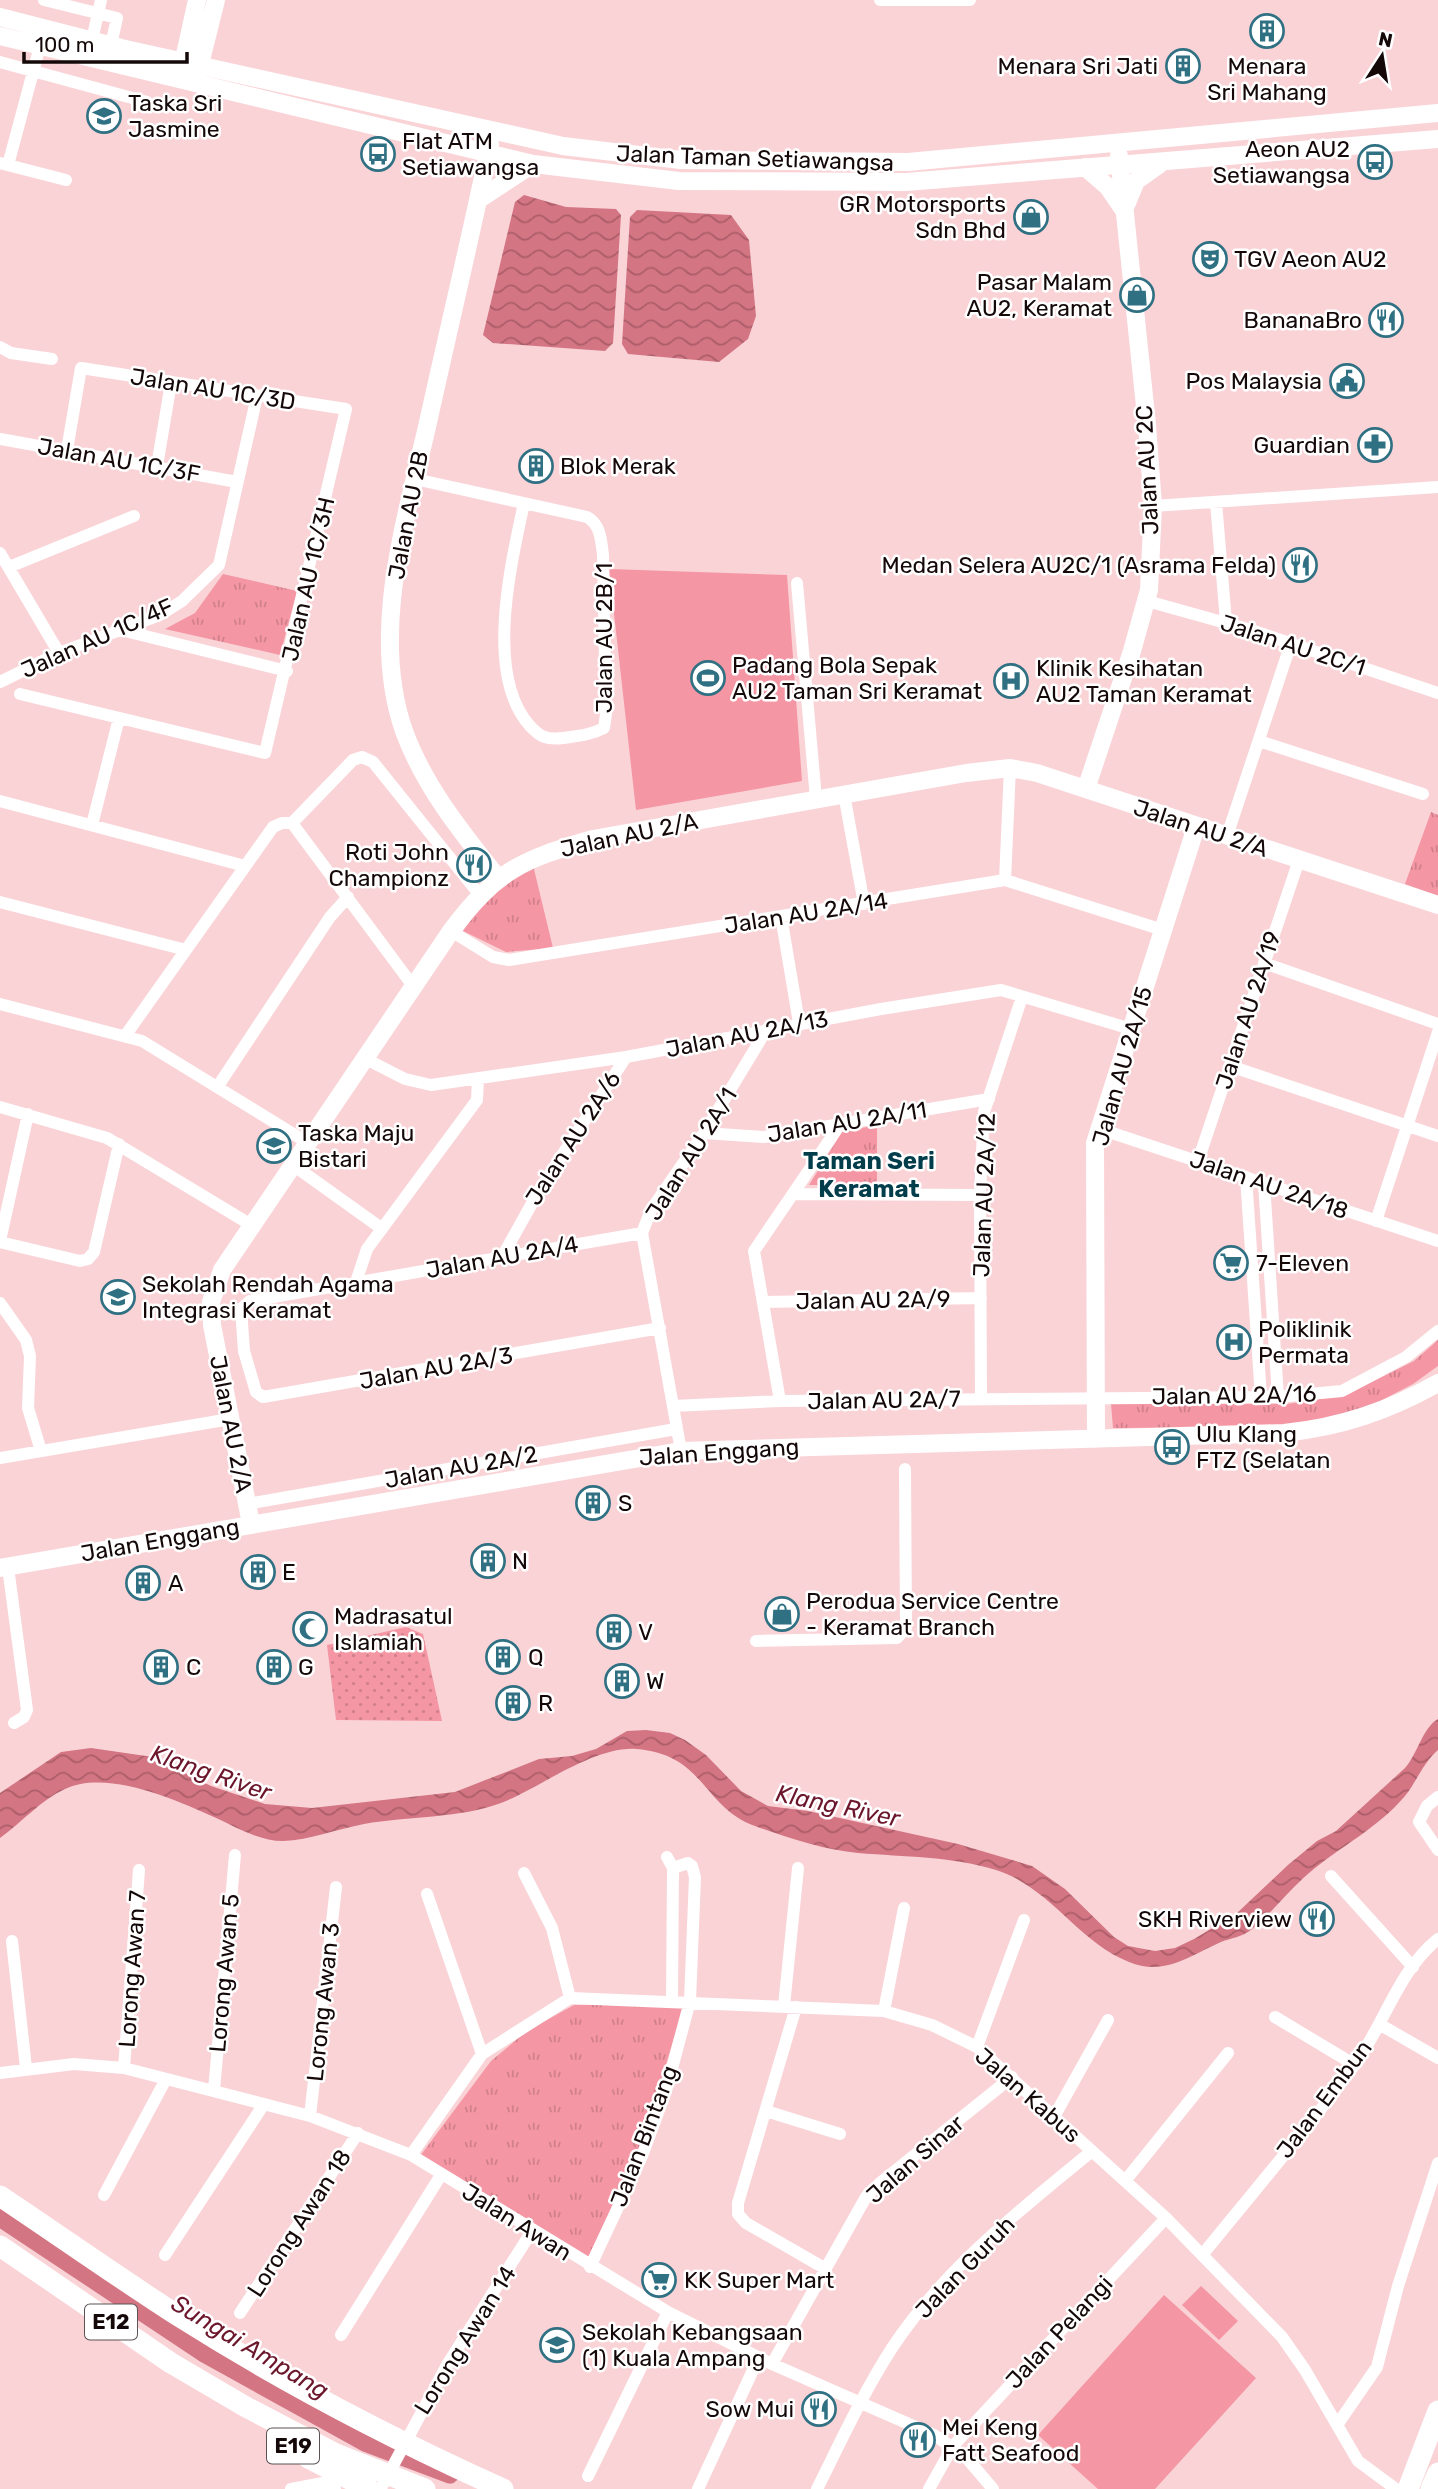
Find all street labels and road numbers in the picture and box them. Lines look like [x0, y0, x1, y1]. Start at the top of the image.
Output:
street label: Jalan Taman Setiawangsa [615, 139, 895, 177]
street label: Jalan AU 1C/3D [128, 362, 298, 416]
street label: Jalan AU 2C [1130, 404, 1164, 536]
street label: Jalan AU 1C/3F [36, 432, 202, 488]
street label: Jalan AU 2B [382, 448, 434, 582]
street label: Jalan AU 1C/3H [276, 494, 340, 664]
street label: Jalan AU 2B/1 [590, 563, 618, 713]
street label: Jalan AU 1C/4F [17, 592, 177, 684]
street label: Jalan AU 2C/1 [1217, 608, 1369, 682]
street label: Jalan AU 2/A [1130, 793, 1272, 863]
street label: Jalan AU 2/A [558, 807, 700, 863]
street label: Jalan AU 2A/14 [722, 886, 890, 940]
street label: Jalan AU 2A/19 [1209, 927, 1287, 1093]
street label: Jalan AU 2A/15 [1086, 983, 1158, 1149]
street label: Jalan AU 2A/13 [663, 1005, 831, 1063]
street label: Jalan AU 2A/6 [519, 1066, 627, 1210]
street label: Jalan AU 2A/1 [639, 1083, 743, 1225]
street label: Jalan AU 2A/11 [765, 1096, 929, 1148]
street label: Jalan AU 2A/12 [967, 1112, 1001, 1278]
street label: Jalan AU 2A/18 [1186, 1145, 1352, 1225]
street label: Jalan AU 2A/4 [424, 1230, 580, 1284]
street label: Jalan AU 2A/9 [795, 1285, 951, 1315]
street label: Jalan AU 2A/3 [357, 1341, 515, 1395]
street label: Jalan AU 2/A [204, 1353, 258, 1495]
street label: Jalan AU 2A/16 [1151, 1380, 1317, 1410]
street label: Jalan AU 2A/7 [807, 1385, 961, 1415]
street label: Jalan Enggang [638, 1432, 800, 1472]
street label: Jalan AU 2A/2 [383, 1440, 539, 1494]
street label: Jalan Enggang [78, 1512, 242, 1568]
street label: Lorong Awan 7 [113, 1889, 151, 2049]
street label: Lorong Awan 5 [203, 1892, 245, 2054]
street label: Lorong Awan 3 [301, 1921, 345, 2083]
street label: Jalan Embun [1270, 2034, 1378, 2164]
street label: Jalan Kabus [970, 2042, 1086, 2148]
street label: Jalan Bintang [604, 2061, 684, 2211]
street label: Jalan Sinar [860, 2109, 970, 2209]
street label: Lorong Awan 18 [241, 2144, 357, 2302]
street label: Jalan Awan [457, 2177, 577, 2267]
street label: Jalan Guruh [909, 2210, 1021, 2324]
street label: Lorong Awan 14 [408, 2261, 522, 2419]
street label: Jalan Pelangi [1000, 2270, 1118, 2394]
road number: E12 [85, 2304, 137, 2340]
road number: E19 [267, 2428, 319, 2464]

